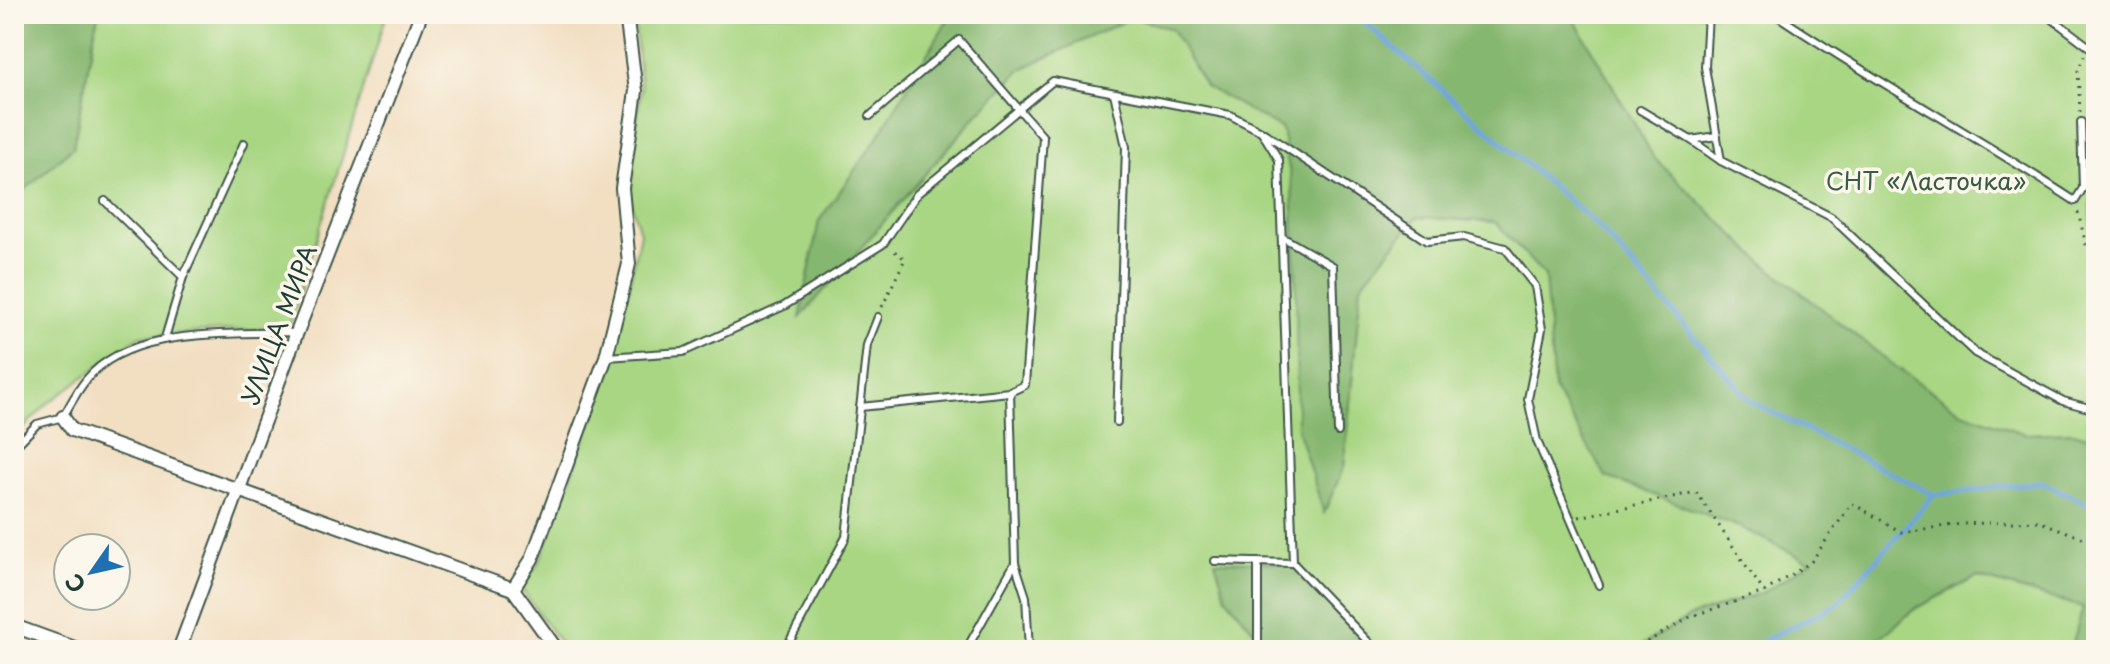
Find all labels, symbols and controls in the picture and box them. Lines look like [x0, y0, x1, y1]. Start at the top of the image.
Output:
park label: СНТ «Ласточка» [1826, 162, 2026, 198]
street label: УЛИЦА МИРА [231, 239, 325, 409]
north arrow [52, 532, 132, 612]
text: С [56, 568, 92, 600]

